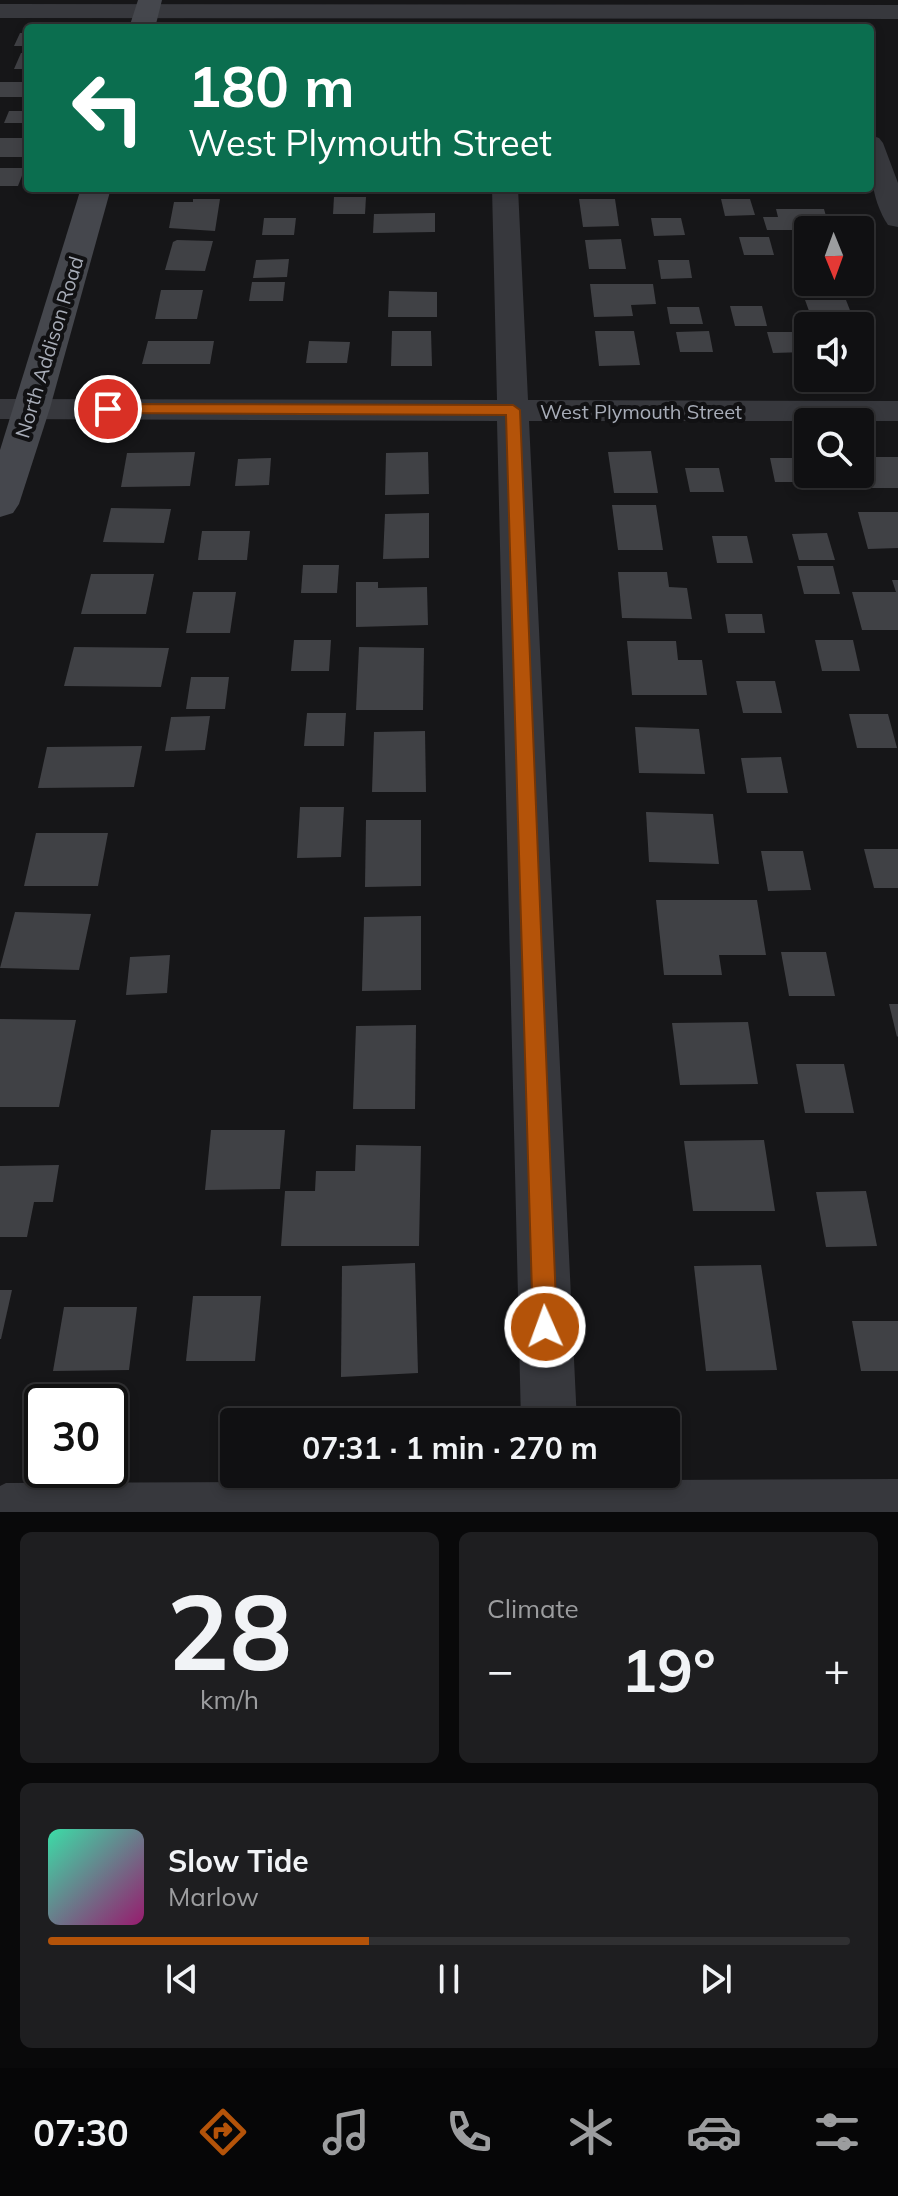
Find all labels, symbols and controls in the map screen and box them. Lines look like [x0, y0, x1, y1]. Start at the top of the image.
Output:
text: 180 m [188, 51, 355, 121]
icon: left [56, 56, 160, 160]
text: West Plymouth Street [188, 120, 552, 165]
north arrow [794, 216, 874, 296]
map controls [794, 216, 874, 488]
street label: North Addison Road [9, 253, 89, 441]
button: sound [794, 312, 874, 392]
pin [74, 375, 142, 443]
icon: arrive [86, 387, 130, 431]
street label: West Plymouth Street [540, 399, 742, 424]
button: search [794, 408, 874, 488]
position arrow [503, 1285, 587, 1369]
speed limit sign: 30 [24, 1384, 128, 1488]
text: 07:31 · 1 min · 270 m [302, 1429, 598, 1467]
text: 28 [167, 1565, 292, 1696]
text: Climate [487, 1592, 579, 1625]
text: 19° [621, 1632, 716, 1707]
text: − [487, 1642, 513, 1697]
text: + [824, 1642, 850, 1697]
text: km/h [200, 1683, 259, 1716]
text: Slow Tide [168, 1842, 309, 1880]
text: Marlow [168, 1880, 259, 1913]
icon: previous [160, 1957, 204, 2001]
icon: pause [427, 1957, 471, 2001]
icon: next [694, 1957, 738, 2001]
icon: directions [195, 2104, 251, 2160]
icon: music [318, 2104, 374, 2160]
icon: phone [441, 2104, 497, 2160]
icon: climate [563, 2104, 619, 2160]
icon: car [686, 2104, 742, 2160]
icon: filters [809, 2104, 865, 2160]
text: 07:30 [33, 2110, 129, 2155]

